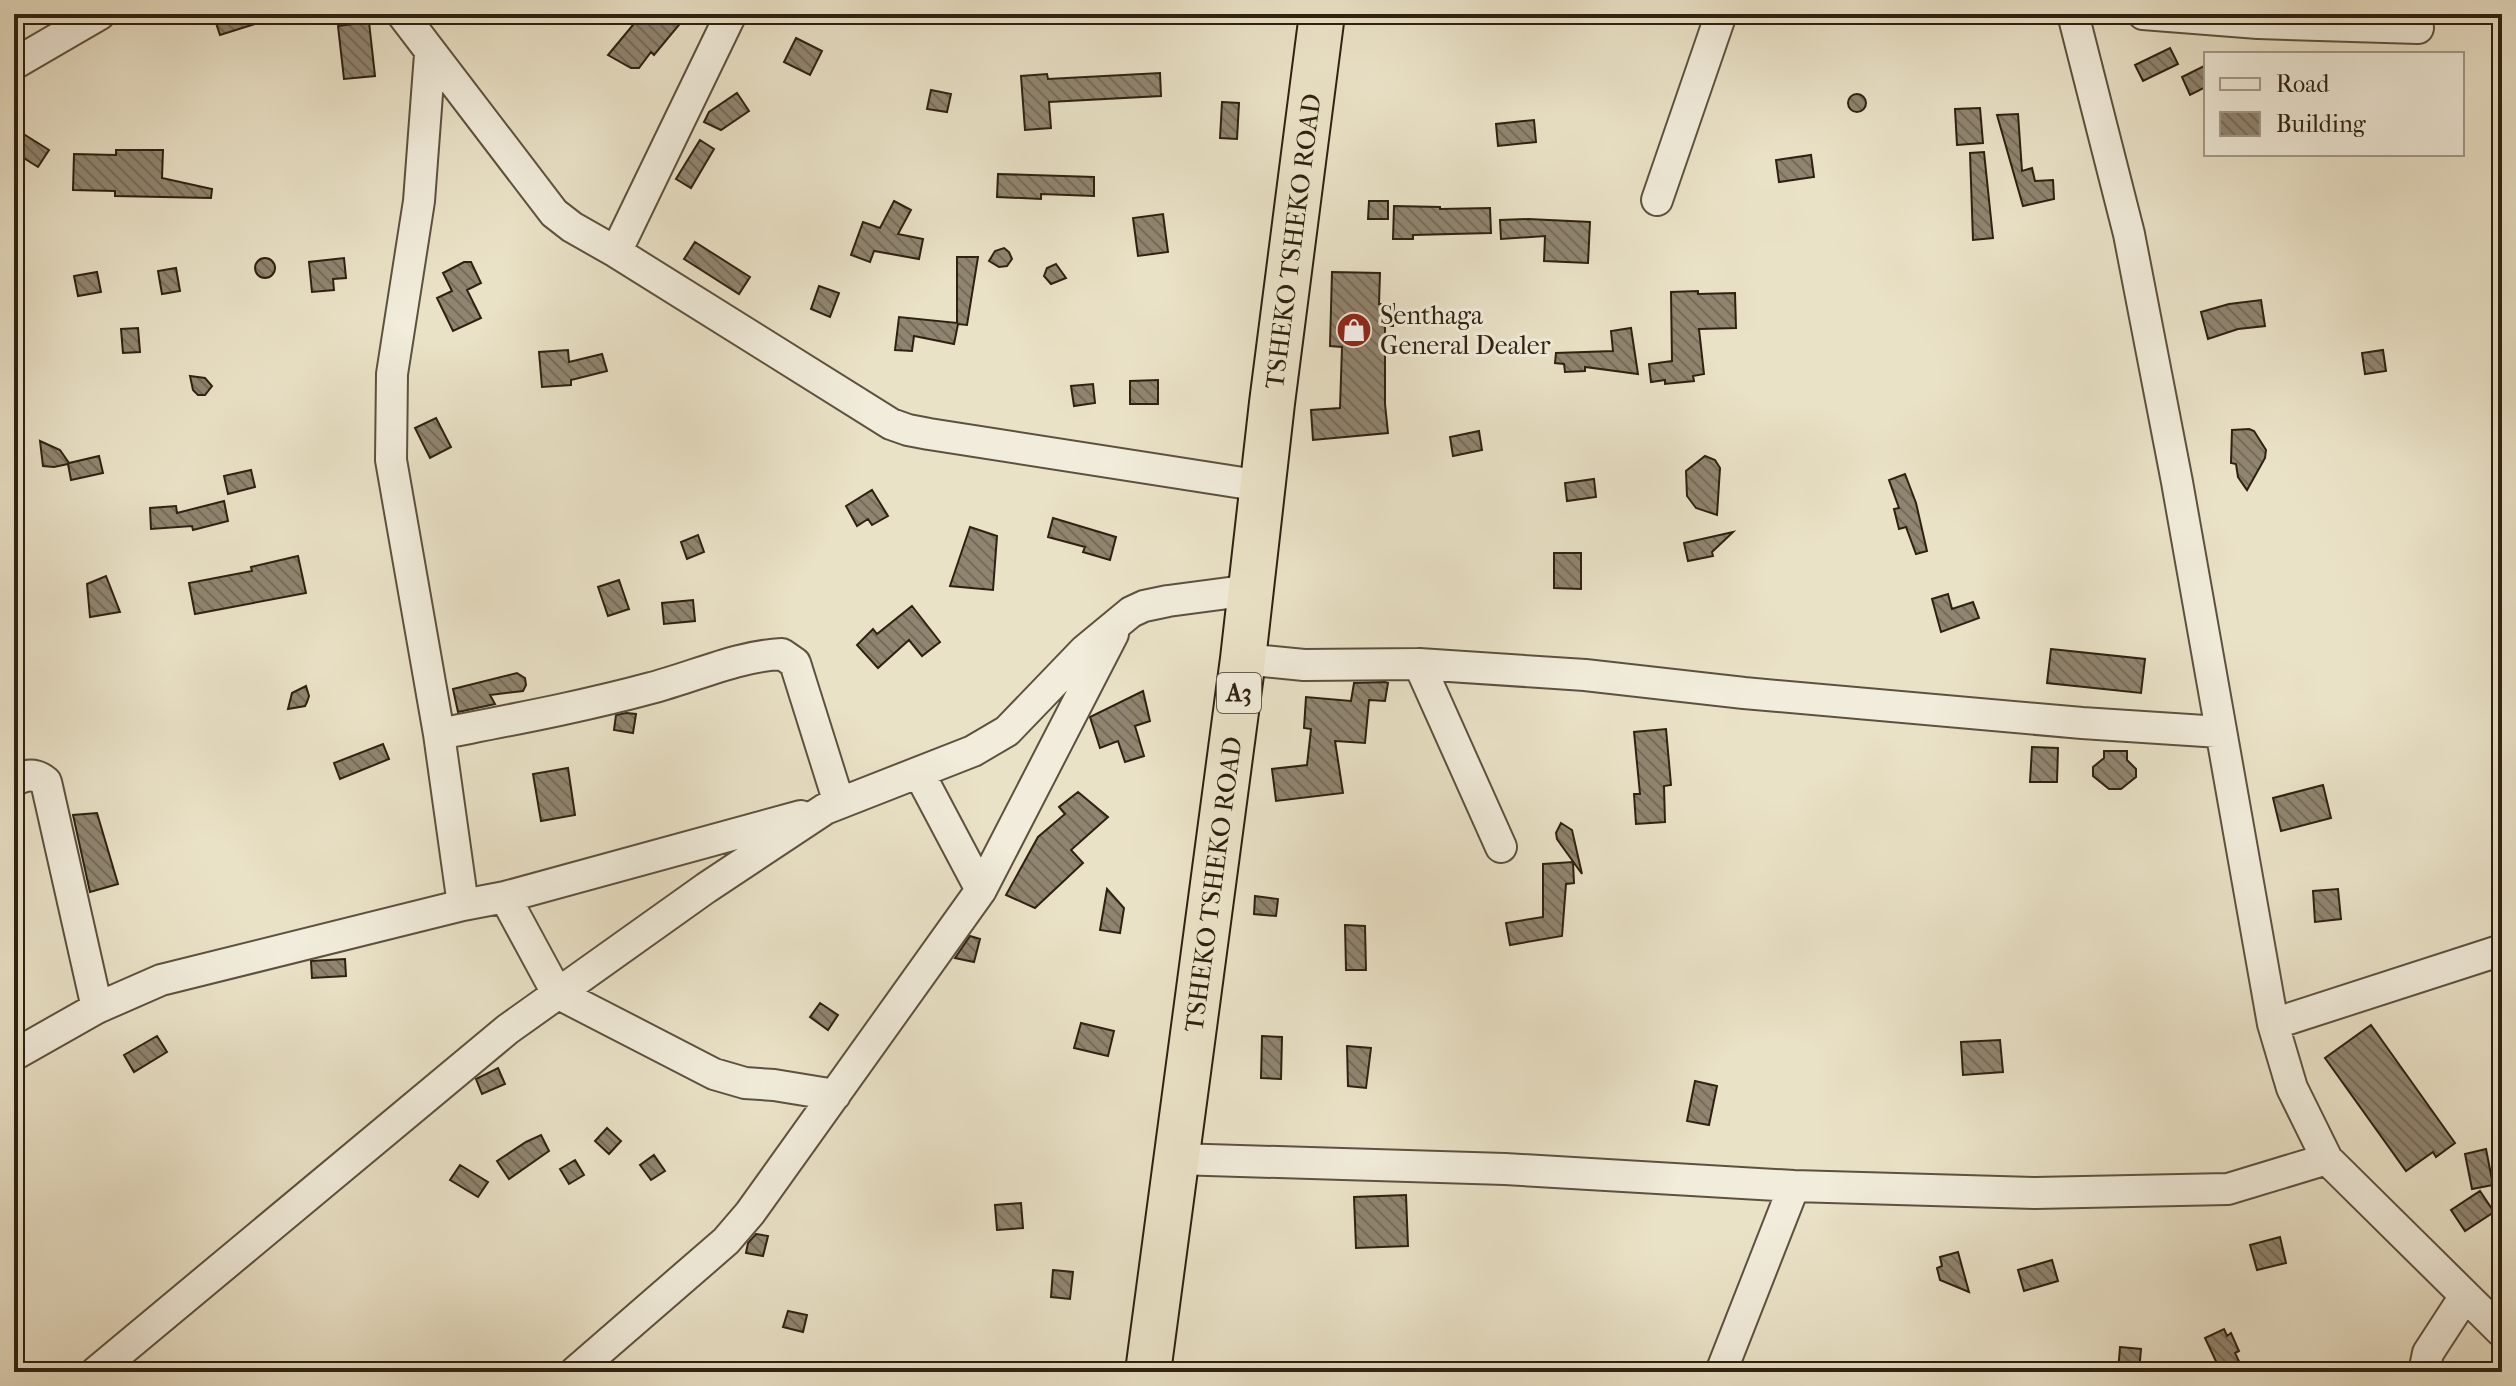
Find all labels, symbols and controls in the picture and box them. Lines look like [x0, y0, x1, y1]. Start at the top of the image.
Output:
legend [2204, 52, 2464, 156]
text: Road [2276, 70, 2330, 98]
street label: TSHEKO TSHEKO ROAD [1259, 92, 1328, 391]
text: Building [2276, 110, 2367, 138]
place label: Senthaga General Dealer [1380, 300, 1551, 361]
shop icon: Senthaga General Dealer [1335, 311, 1373, 349]
road number: A3 [1217, 673, 1261, 713]
street label: TSHEKO TSHEKO ROAD [1178, 735, 1249, 1034]

